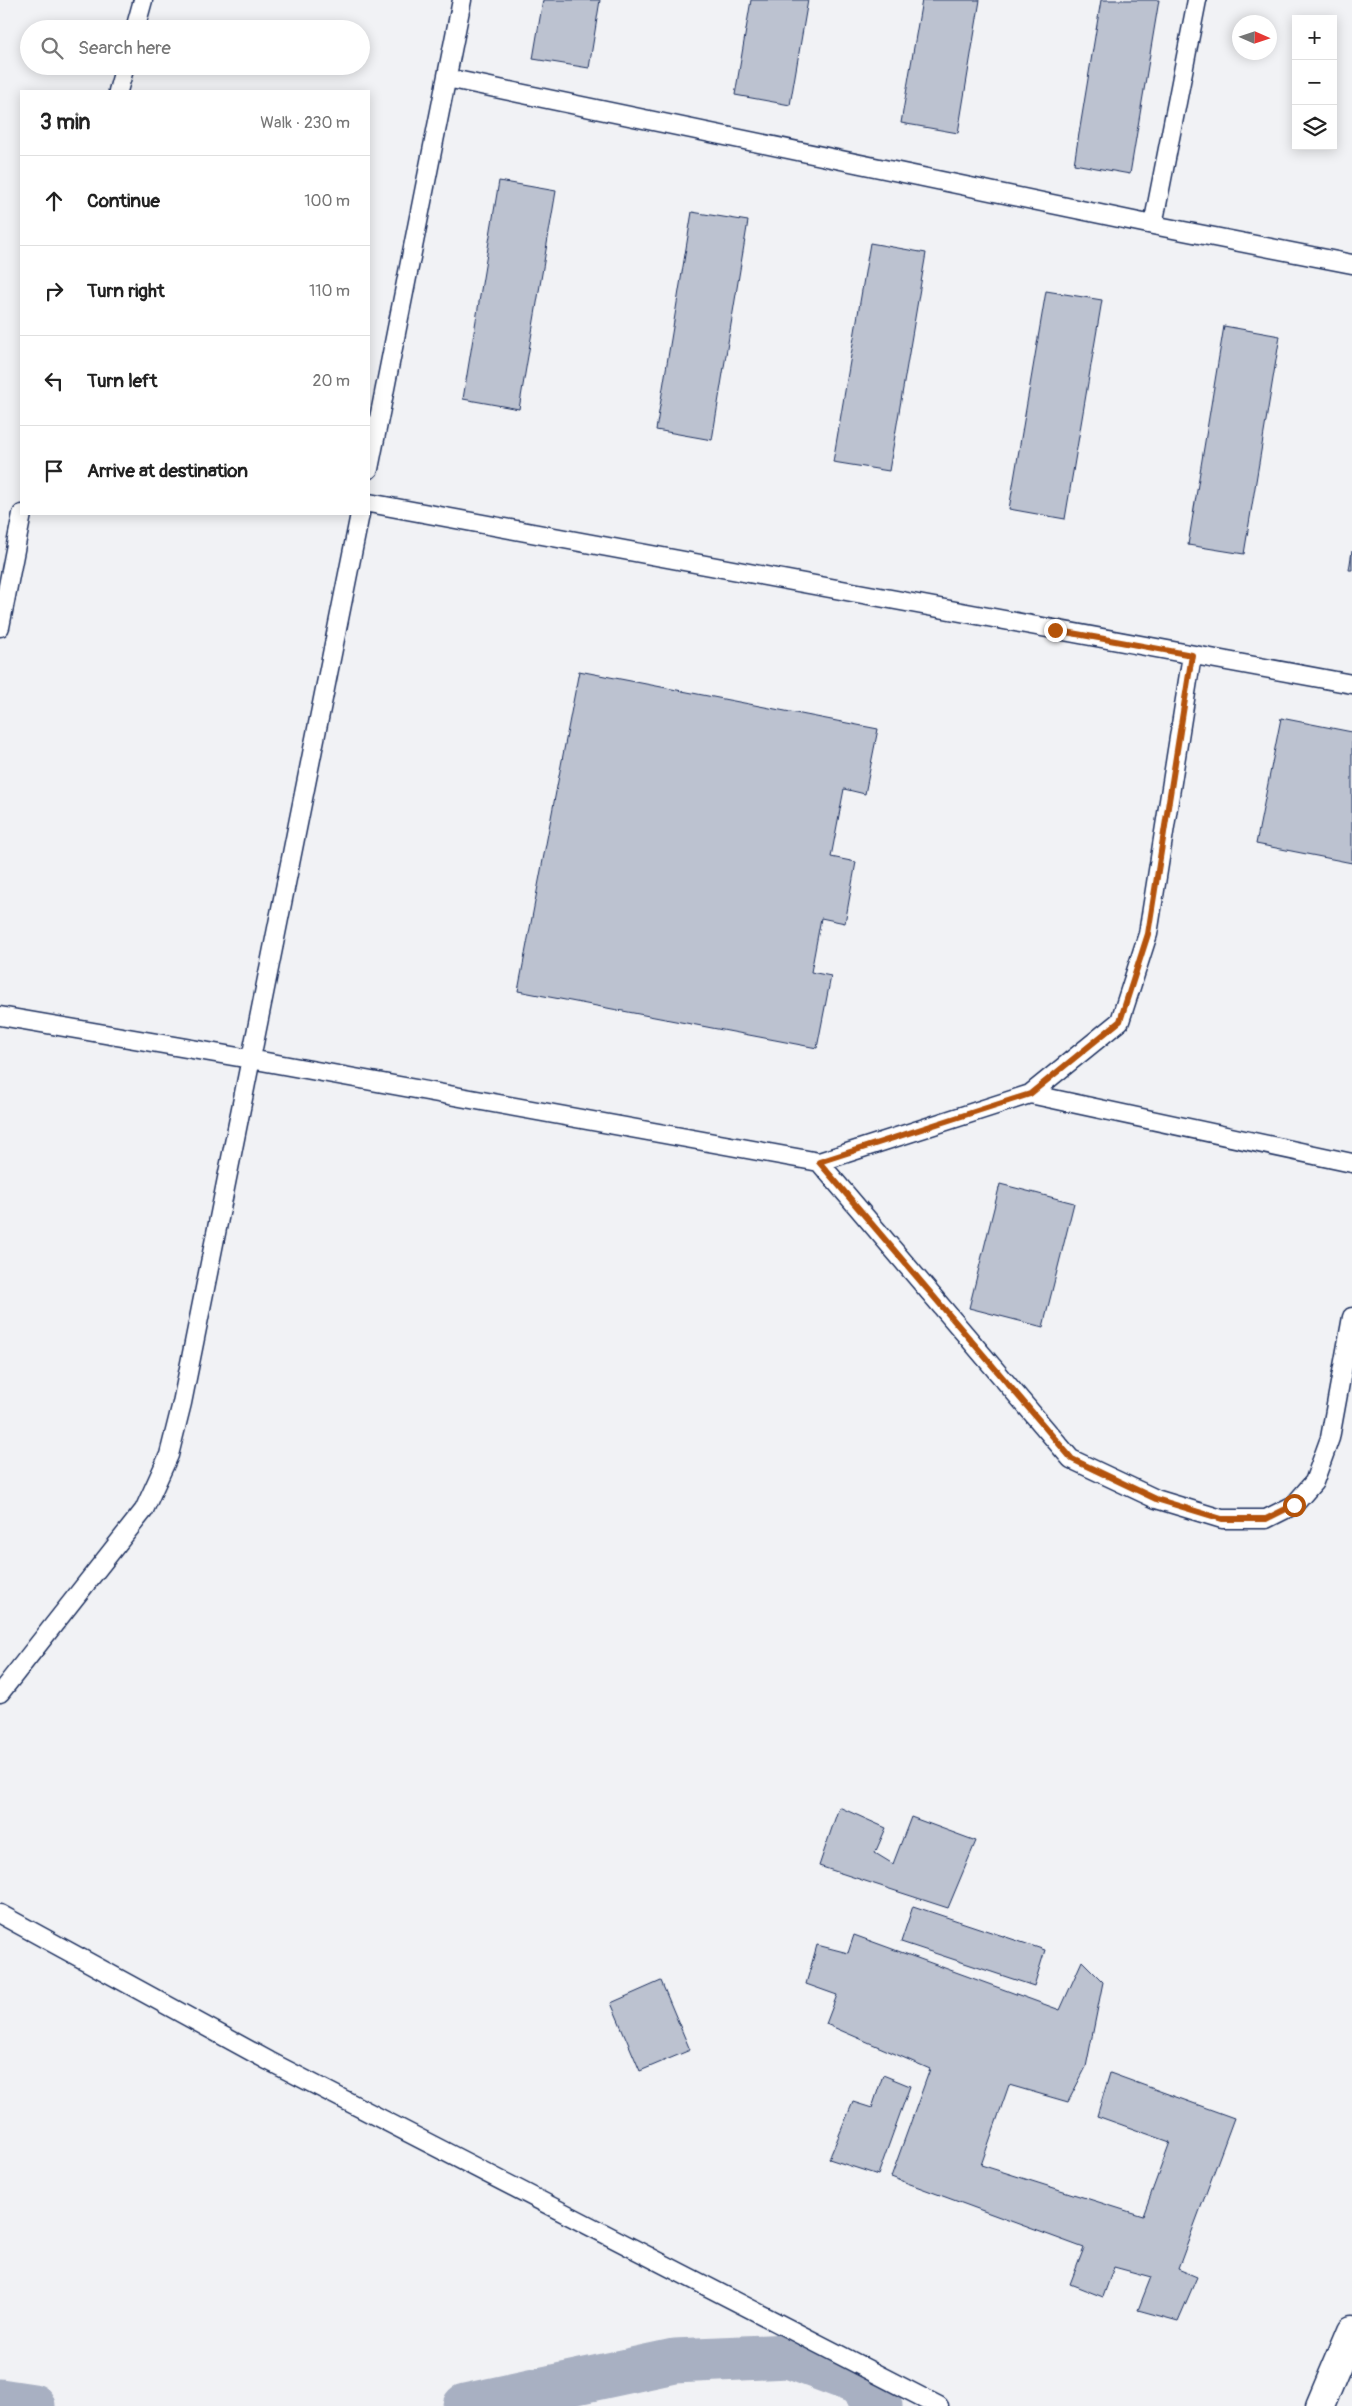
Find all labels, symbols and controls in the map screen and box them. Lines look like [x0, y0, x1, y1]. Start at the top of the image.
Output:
north arrow [1232, 15, 1277, 60]
map controls [1292, 15, 1337, 150]
button: + [1292, 15, 1337, 60]
search box [20, 20, 370, 75]
icon: search [38, 34, 66, 62]
text: Search here [78, 36, 171, 60]
button: − [1292, 60, 1337, 105]
button: layers [1292, 105, 1337, 150]
text: 3 min [40, 109, 90, 136]
text: Walk · 230 m [260, 113, 350, 133]
icon: ahead [40, 187, 68, 215]
text: Continue [87, 189, 160, 213]
text: 100 m [304, 191, 350, 211]
icon: right [40, 277, 68, 305]
text: Turn right [87, 279, 165, 303]
text: 110 m [309, 281, 350, 301]
icon: left [40, 367, 68, 395]
text: Turn left [87, 369, 157, 393]
text: 20 m [312, 371, 350, 391]
icon: arrive [40, 457, 68, 485]
text: Arrive at destination [87, 459, 248, 483]
route end [1044, 619, 1067, 642]
route start [1283, 1494, 1306, 1517]

